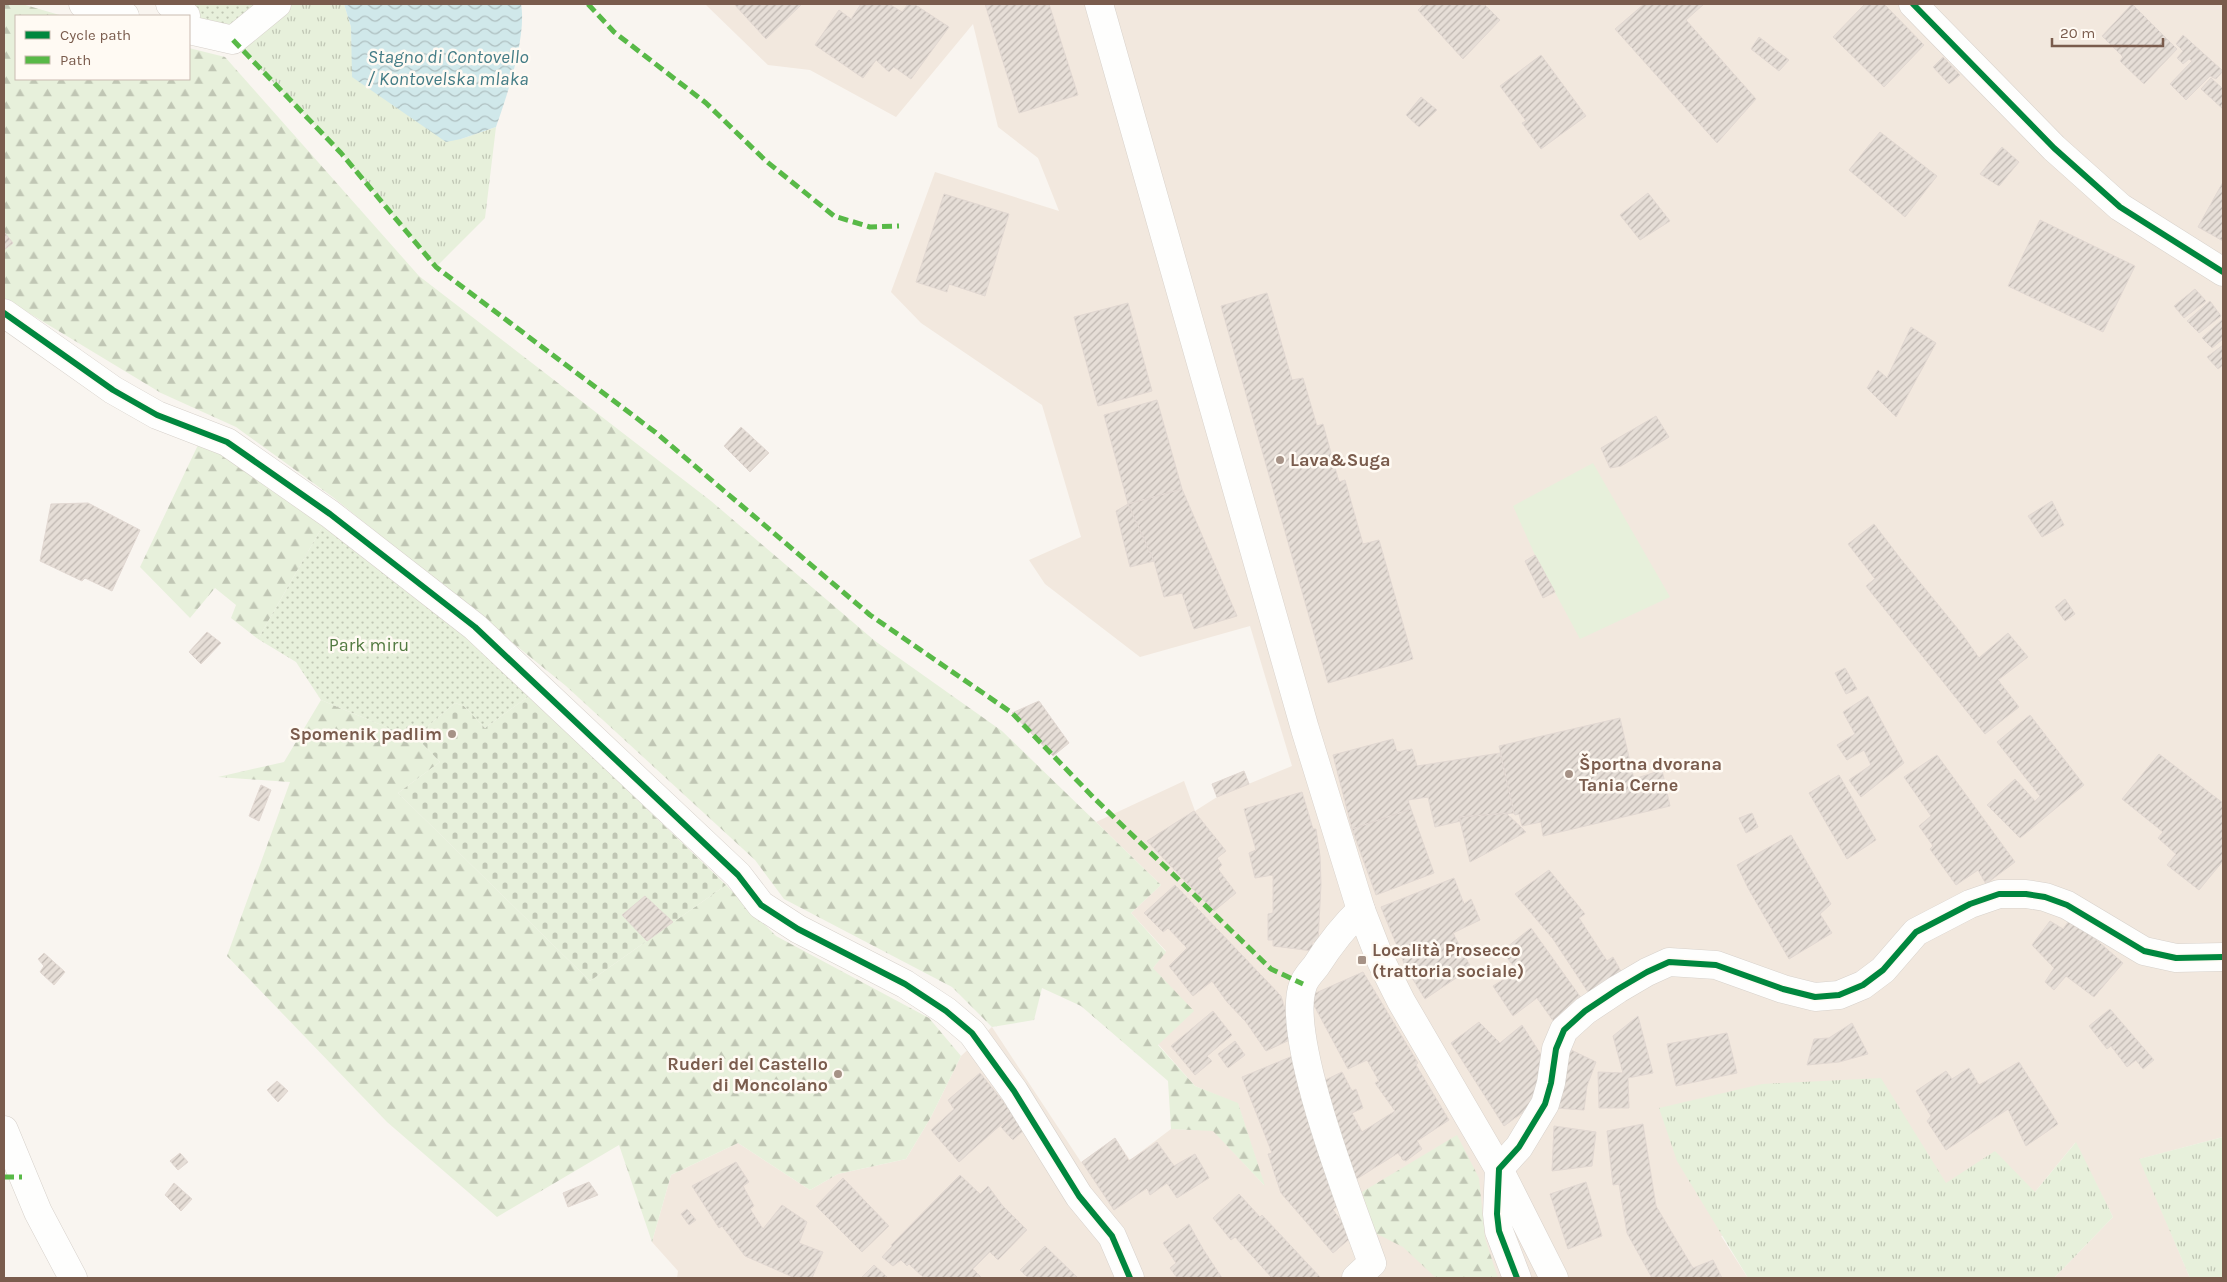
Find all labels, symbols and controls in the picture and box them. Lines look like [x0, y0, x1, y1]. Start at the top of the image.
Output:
legend [15, 15, 190, 80]
scale bar [2052, 15, 2163, 47]
text: 20 m [2060, 24, 2095, 42]
text: Cycle path [60, 26, 131, 44]
water label: Stagno di Contovello / Kontovelska mlaka [367, 46, 529, 90]
text: Path [60, 51, 91, 69]
place label: Lava&Suga [1290, 449, 1390, 471]
marker: Lava&Suga [1274, 454, 1286, 466]
park label: Park miru [329, 634, 409, 656]
place label: Spomenik padlim [289, 723, 442, 745]
marker: Spomenik padlim [446, 728, 458, 740]
place label: Športna dvorana Tania Cerne [1579, 753, 1722, 796]
marker: Športna dvorana Tania Cerne [1563, 768, 1575, 780]
place label: Località Prosecco (trattoria sociale) [1372, 939, 1524, 982]
marker: Località Prosecco (trattoria sociale) [1356, 954, 1368, 966]
place label: Ruderi del Castello di Moncolano [667, 1053, 828, 1096]
marker: Ruderi del Castello di Moncolano [832, 1068, 844, 1080]

